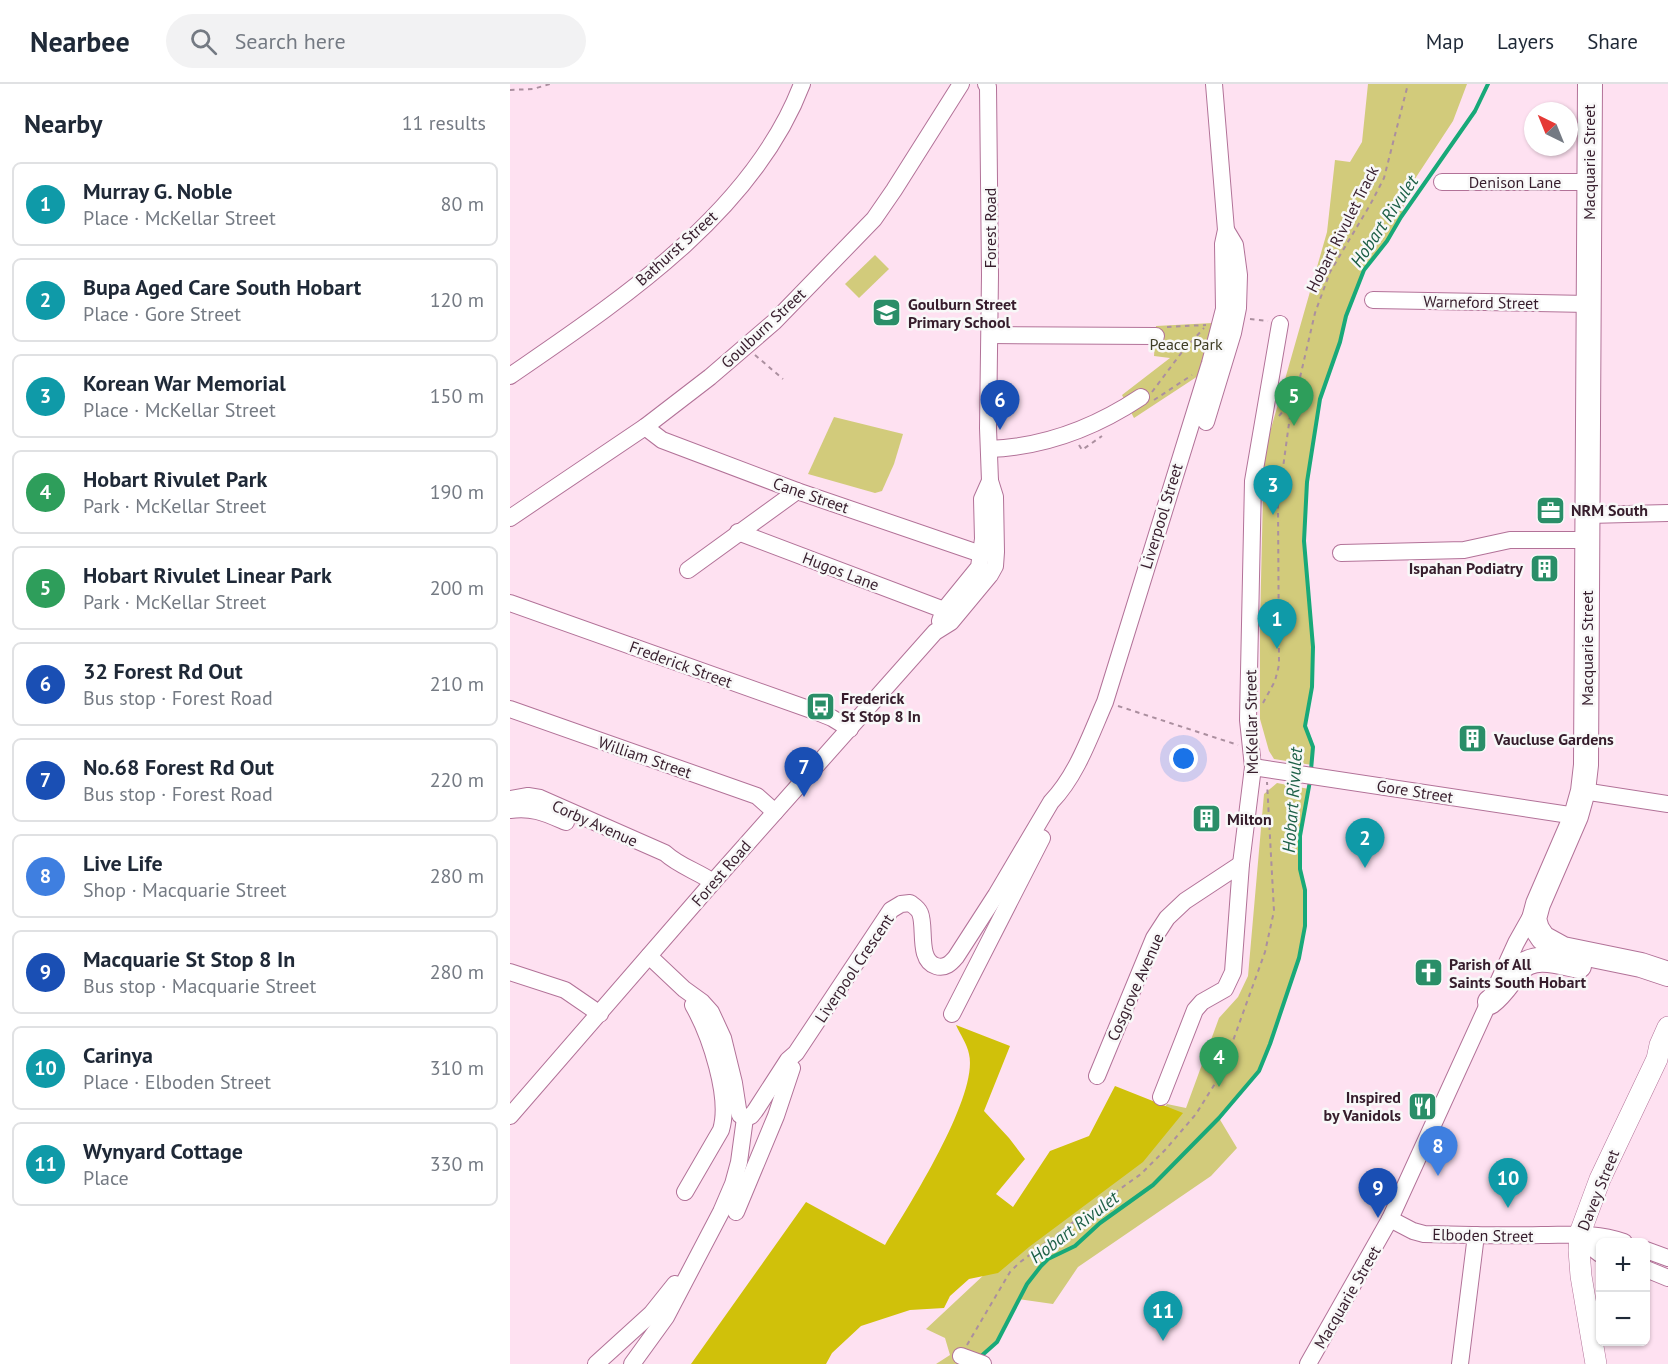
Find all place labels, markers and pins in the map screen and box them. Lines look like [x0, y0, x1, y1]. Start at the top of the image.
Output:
place label: Goulburn Street Primary School [908, 294, 1017, 332]
school or university icon: Goulburn Street Primary School [871, 297, 903, 329]
pin: 5 [1274, 376, 1314, 426]
pin: 6 [980, 380, 1020, 430]
pin: 3 [1254, 466, 1293, 515]
office icon: NRM South [1534, 494, 1566, 526]
place label: NRM South [1571, 500, 1648, 520]
building icon: Ispahan Podiatry [1528, 552, 1560, 584]
place label: Ispahan Podiatry [1409, 558, 1523, 578]
pin: 1 [1258, 600, 1296, 649]
place label: Frederick St Stop 8 In [841, 688, 921, 726]
bus stop icon: Frederick St Stop 8 In [804, 691, 836, 723]
building icon: Vaucluse Gardens [1457, 723, 1489, 755]
place label: Vaucluse Gardens [1493, 729, 1614, 749]
pin: 7 [784, 748, 824, 797]
building icon: Milton [1190, 803, 1222, 835]
place label: Milton [1227, 809, 1272, 829]
pin: 2 [1346, 818, 1384, 868]
place label: Parish of All Saints South Hobart [1449, 954, 1586, 992]
church icon: Parish of All Saints South Hobart [1412, 957, 1444, 989]
pin: 4 [1200, 1038, 1238, 1087]
place label: Inspired by Vanidols [1324, 1087, 1401, 1125]
restaurant icon: Inspired by Vanidols [1406, 1090, 1438, 1122]
pin: 8 [1418, 1126, 1458, 1176]
pin: 10 [1488, 1158, 1528, 1208]
pin: 9 [1358, 1168, 1398, 1218]
pin: 11 [1144, 1292, 1182, 1341]

